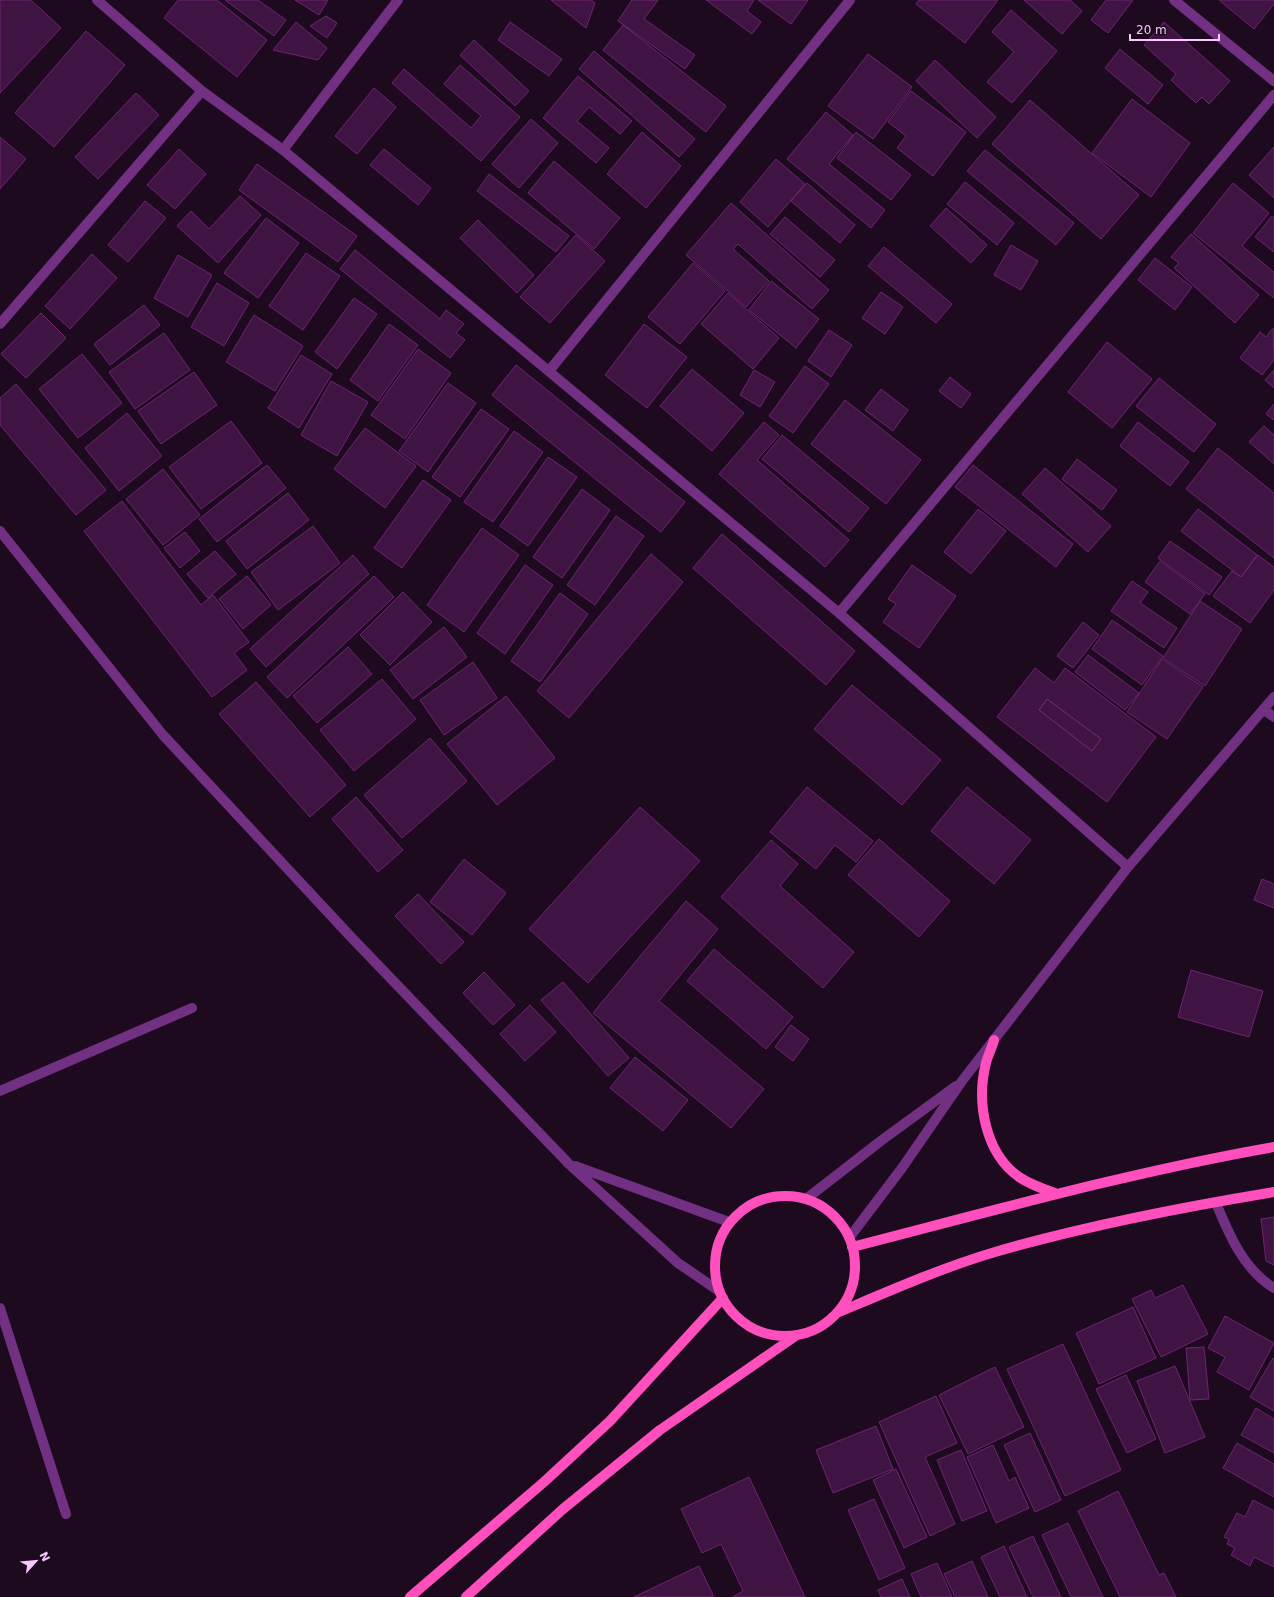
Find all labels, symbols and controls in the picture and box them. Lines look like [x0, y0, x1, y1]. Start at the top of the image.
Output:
scale bar [1130, 16, 1219, 42]
text: 20 m [1136, 23, 1167, 37]
north arrow [16, 1541, 56, 1581]
text: N [37, 1550, 52, 1564]

